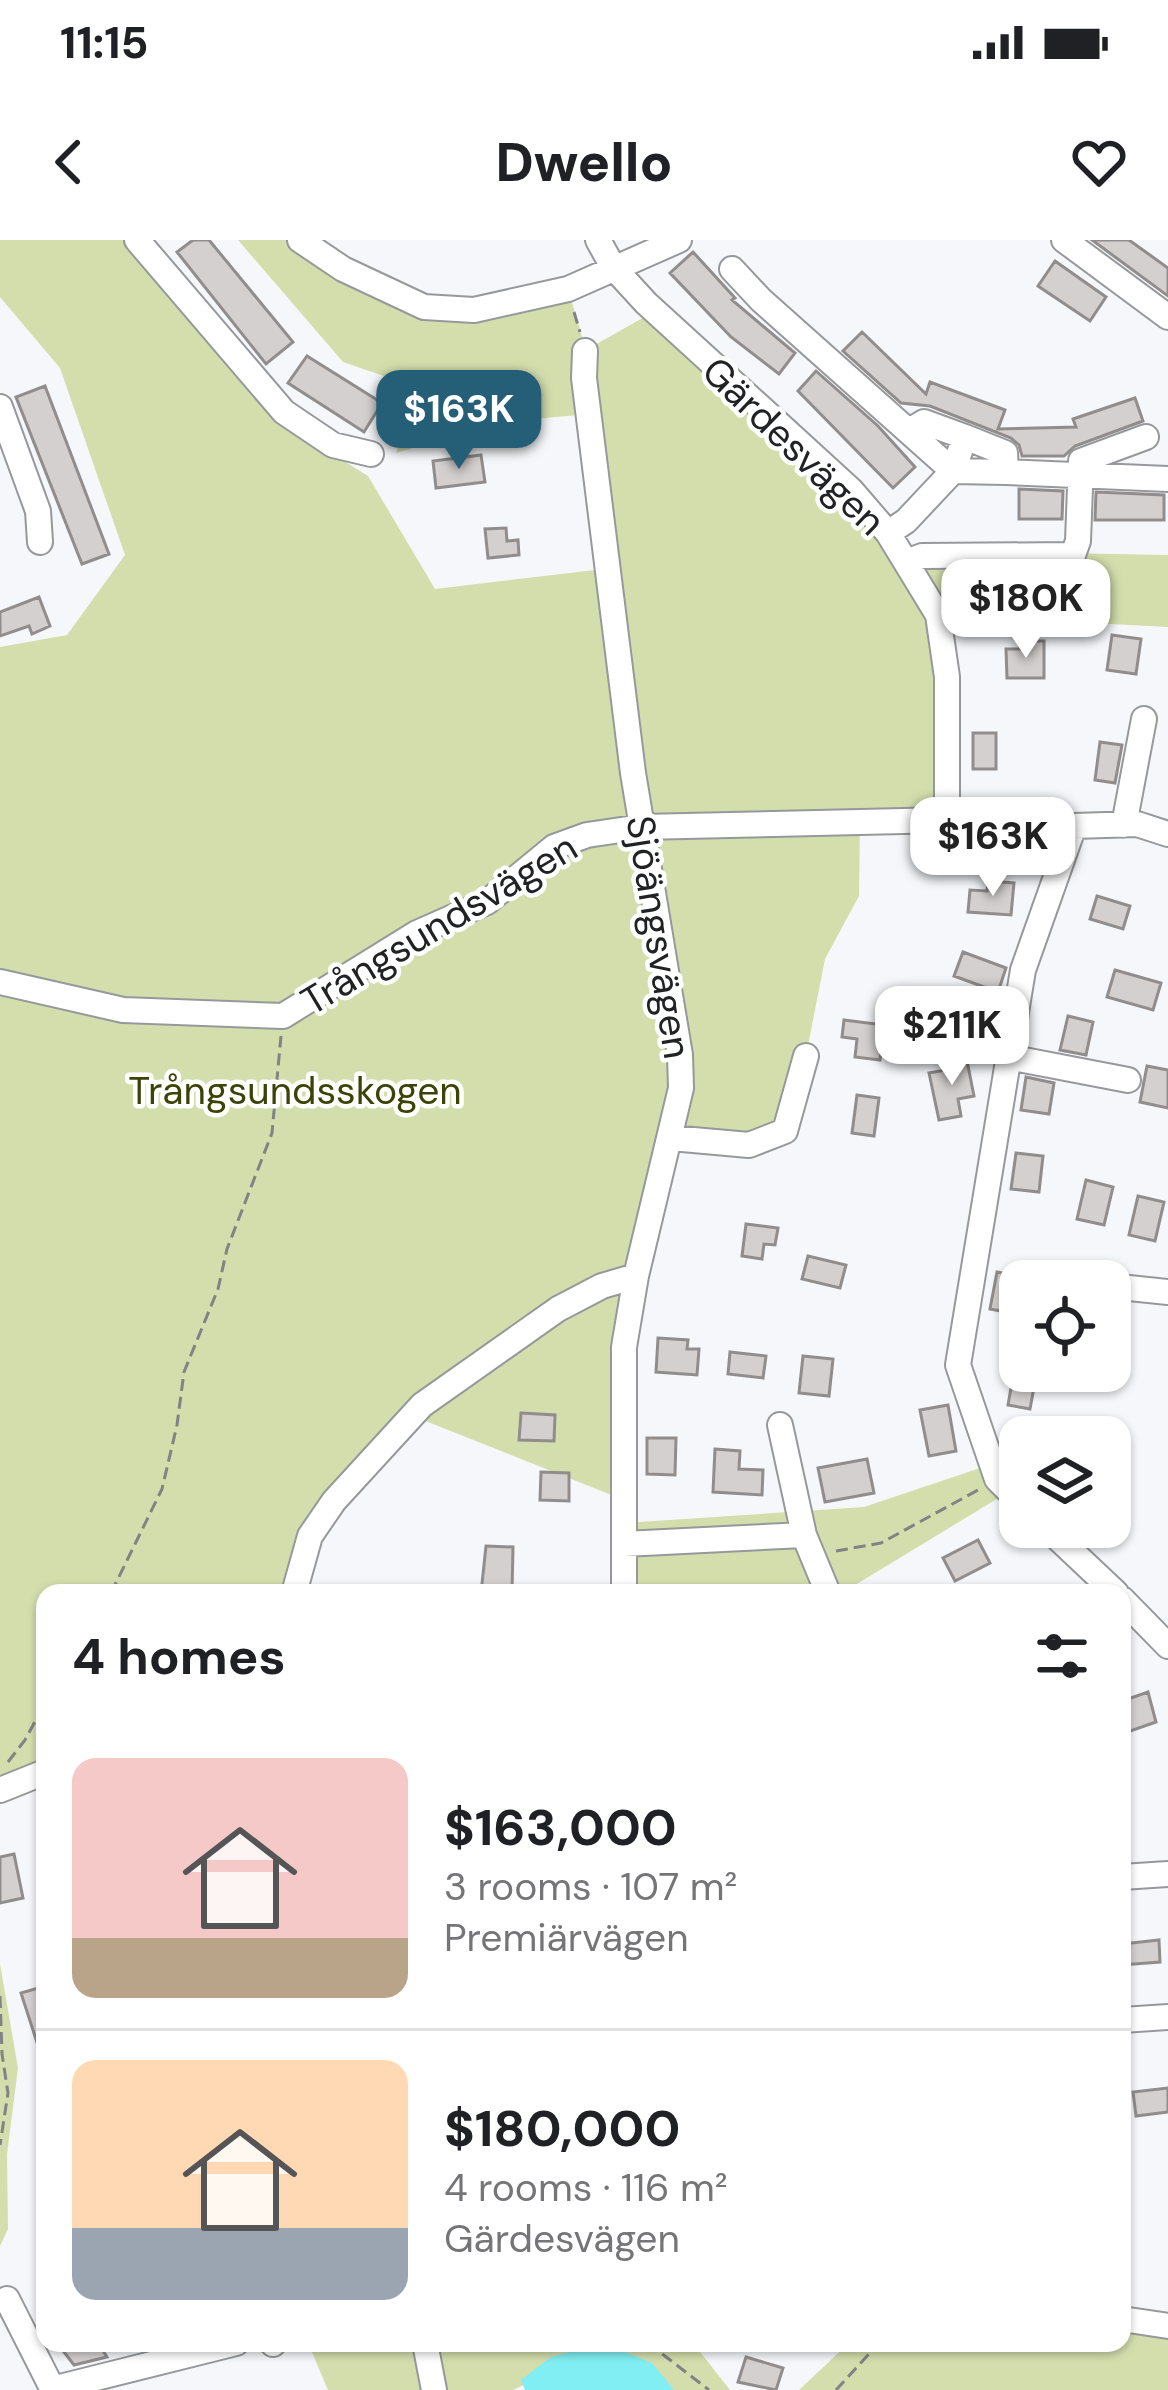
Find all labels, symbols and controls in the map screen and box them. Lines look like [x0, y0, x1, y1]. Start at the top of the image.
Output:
text: 11:15 [60, 13, 149, 72]
text: Dwello [496, 127, 672, 198]
icon: back [36, 129, 102, 195]
icon: heart [1066, 129, 1132, 195]
street label: Gärdesvägen [691, 346, 897, 546]
pin: $163K [375, 370, 543, 472]
text: $163K [403, 383, 515, 434]
pin: $180K [942, 559, 1110, 661]
text: $180K [968, 572, 1084, 623]
pin: $163K [909, 797, 1077, 899]
text: $163K [937, 810, 1049, 861]
street label: Sjöängsvägen [615, 812, 703, 1062]
street label: Trångsundsvägen [292, 822, 586, 1026]
pin: $211K [868, 986, 1036, 1088]
text: $211K [902, 999, 1002, 1050]
park label: Trångsundsskogen [128, 1065, 462, 1116]
map controls [999, 1260, 1131, 1548]
button: locate [999, 1260, 1131, 1392]
button: layers [999, 1416, 1131, 1548]
text: 4 homes [72, 1623, 286, 1690]
icon: filters [1029, 1623, 1095, 1689]
text: $163,000 [444, 1794, 677, 1861]
icon: home [168, 1806, 312, 1950]
text: 3 rooms · 107 m² [444, 1861, 737, 1912]
text: Premiärvägen [444, 1912, 689, 1963]
text: $180,000 [444, 2095, 680, 2162]
icon: home [168, 2108, 312, 2252]
text: 4 rooms · 116 m² [444, 2162, 728, 2213]
text: Gärdesvägen [444, 2213, 680, 2264]

